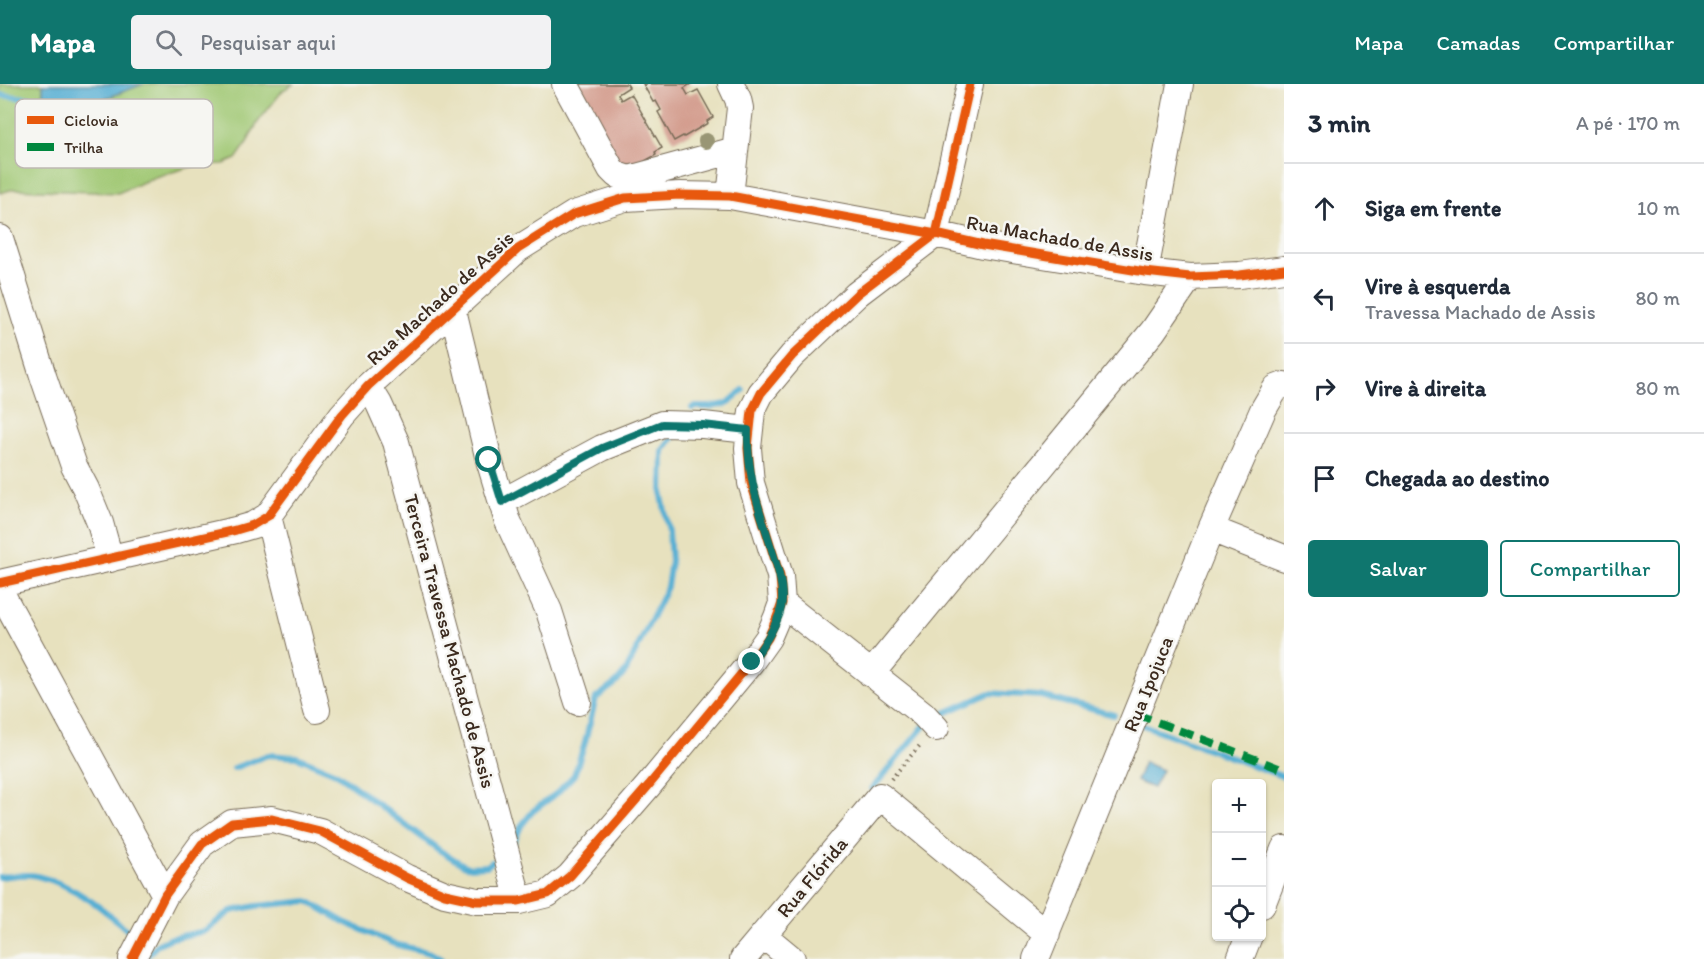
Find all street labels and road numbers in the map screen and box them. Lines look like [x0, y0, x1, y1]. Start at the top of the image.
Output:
street label: Rua Machado de Assis [965, 210, 1155, 266]
street label: Rua Machado de Assis [362, 226, 518, 370]
street label: Terceira Travessa Machado de Assis [399, 491, 501, 791]
street label: Rua Ipojuca [1118, 633, 1178, 735]
street label: Rua Flórida [771, 831, 853, 922]

